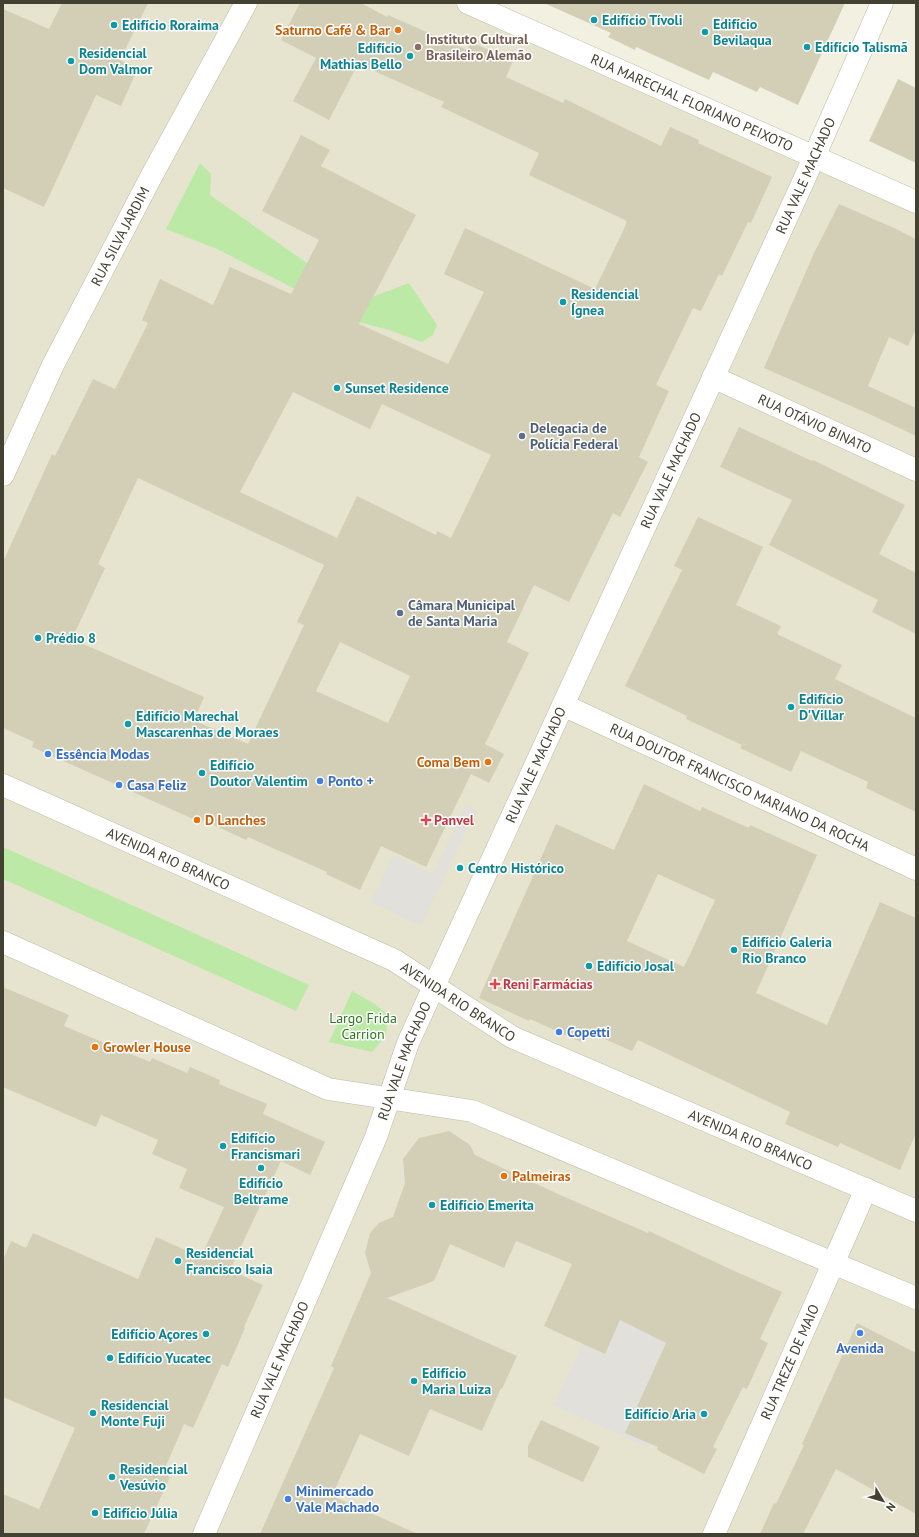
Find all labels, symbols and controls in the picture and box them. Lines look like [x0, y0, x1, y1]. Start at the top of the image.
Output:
place label: Edifício Tívoli [602, 11, 683, 29]
marker: Edifício Tívoli [589, 15, 599, 25]
place label: Edifício Bevilaqua [713, 15, 772, 49]
place label: Edifício Roraima [122, 16, 219, 34]
marker: Edifício Roraima [109, 20, 119, 30]
place label: Saturno Café & Bar [275, 21, 390, 39]
marker: Saturno Café & Bar [393, 25, 403, 35]
marker: Edifício Bevilaqua [700, 27, 710, 37]
place label: Instituto Cultural Brasileiro Alemão [426, 30, 532, 64]
place label: Edifício Talismã [815, 38, 908, 56]
place label: Edifício Mathias Bello [320, 39, 402, 73]
marker: Instituto Cultural Brasileiro Alemão [413, 42, 423, 52]
marker: Edifício Talismã [802, 42, 812, 52]
place label: Residencial Dom Valmor [79, 44, 152, 78]
street label: RUA MARECHAL FLORIANO PEIXOTO [588, 50, 796, 155]
marker: Edifício Mathias Bello [405, 51, 415, 61]
marker: Residencial Dom Valmor [66, 56, 76, 66]
street label: RUA VALE MACHADO [771, 115, 839, 237]
street label: RUA SILVA JARDIM [87, 183, 153, 289]
place label: Residencial Ígnea [571, 285, 640, 319]
marker: Residencial Ígnea [558, 297, 568, 307]
place label: Sunset Residence [345, 379, 449, 397]
marker: Sunset Residence [332, 383, 342, 393]
street label: RUA OTÁVIO BINATO [755, 390, 875, 457]
street label: RUA VALE MACHADO [636, 409, 705, 531]
place label: Delegacia de Polícia Federal [530, 419, 619, 453]
marker: Delegacia de Polícia Federal [517, 431, 527, 441]
place label: Câmara Municipal de Santa Maria [408, 596, 516, 630]
marker: Câmara Municipal de Santa Maria [395, 608, 405, 618]
place label: Prédio 8 [46, 629, 96, 647]
marker: Prédio 8 [33, 633, 43, 643]
place label: Edifício D'Villar [799, 690, 844, 724]
marker: Edifício D'Villar [786, 702, 796, 712]
street label: RUA VALE MACHADO [501, 704, 570, 826]
place label: Edifício Marechal Mascarenhas de Moraes [136, 707, 279, 741]
marker: Edifício Marechal Mascarenhas de Moraes [123, 719, 133, 729]
street label: RUA DOUTOR FRANCISCO MARIANO DA ROCHA [607, 719, 873, 856]
place label: Essência Modas [56, 745, 149, 763]
marker: Essência Modas [43, 749, 53, 759]
place label: Coma Bem [417, 753, 480, 771]
place label: Edifício Doutor Valentim [210, 756, 308, 790]
marker: Coma Bem [483, 757, 493, 767]
marker: Edifício Doutor Valentim [197, 768, 207, 778]
place label: Ponto + [328, 772, 374, 790]
place label: Casa Feliz [127, 776, 187, 794]
marker: Ponto + [315, 776, 325, 786]
marker: Casa Feliz [114, 780, 124, 790]
place label: D Lanches [205, 811, 266, 829]
place label: Panvel [434, 811, 475, 829]
marker: D Lanches [192, 815, 202, 825]
marker: Panvel [421, 815, 431, 825]
street label: AVENIDA RIO BRANCO [104, 823, 233, 894]
place label: Centro Histórico [468, 859, 565, 877]
marker: Centro Histórico [455, 863, 465, 873]
place label: Edifício Galeria Rio Branco [742, 933, 832, 967]
marker: Edifício Galeria Rio Branco [729, 945, 739, 955]
place label: Edifício Josal [597, 957, 675, 975]
street label: AVENIDA RIO BRANCO [397, 958, 519, 1046]
marker: Edifício Josal [584, 961, 594, 971]
place label: Reni Farmácias [503, 975, 593, 993]
marker: Reni Farmácias [490, 979, 500, 989]
street label: RUA VALE MACHADO [373, 998, 435, 1122]
park label: Largo Frida Carrion [329, 1009, 397, 1043]
place label: Copetti [567, 1023, 610, 1041]
marker: Copetti [554, 1027, 564, 1037]
place label: Growler House [103, 1038, 191, 1056]
marker: Growler House [90, 1042, 100, 1052]
street label: AVENIDA RIO BRANCO [686, 1105, 815, 1174]
place label: Edifício Francismari [231, 1129, 300, 1163]
marker: Edifício Francismari [218, 1141, 228, 1151]
marker: Edifício Beltrame [256, 1163, 266, 1173]
place label: Palmeiras [512, 1167, 571, 1185]
marker: Palmeiras [499, 1171, 509, 1181]
place label: Edifício Beltrame [234, 1174, 288, 1208]
place label: Edifício Emerita [440, 1196, 534, 1214]
marker: Edifício Emerita [427, 1200, 437, 1210]
place label: Residencial Francisco Isaia [186, 1244, 273, 1278]
marker: Residencial Francisco Isaia [173, 1256, 183, 1266]
street label: RUA VALE MACHADO [246, 1298, 313, 1421]
street label: RUA TREZE DE MAIO [756, 1301, 823, 1422]
place label: Edifício Açores [111, 1325, 198, 1343]
marker: Avenida [855, 1328, 865, 1338]
marker: Edifício Açores [201, 1329, 211, 1339]
place label: Avenida [836, 1339, 884, 1357]
place label: Edifício Yucatec [118, 1349, 211, 1367]
marker: Edifício Yucatec [105, 1353, 115, 1363]
place label: Edifício Maria Luiza [422, 1364, 491, 1398]
marker: Edifício Maria Luiza [409, 1376, 419, 1386]
place label: Residencial Monte Fuji [101, 1396, 170, 1430]
place label: Edifício Aria [625, 1405, 696, 1423]
marker: Residencial Monte Fuji [88, 1408, 98, 1418]
marker: Edifício Aria [699, 1409, 709, 1419]
place label: Residencial Vesúvio [119, 1460, 189, 1494]
marker: Residencial Vesúvio [107, 1472, 117, 1482]
north arrow [863, 1481, 903, 1521]
place label: Minimercado Vale Machado [295, 1482, 380, 1516]
marker: Minimercado Vale Machado [283, 1494, 293, 1504]
text: N [883, 1500, 899, 1514]
place label: Edifício Júlia [103, 1504, 178, 1522]
marker: Edifício Júlia [90, 1508, 100, 1518]

